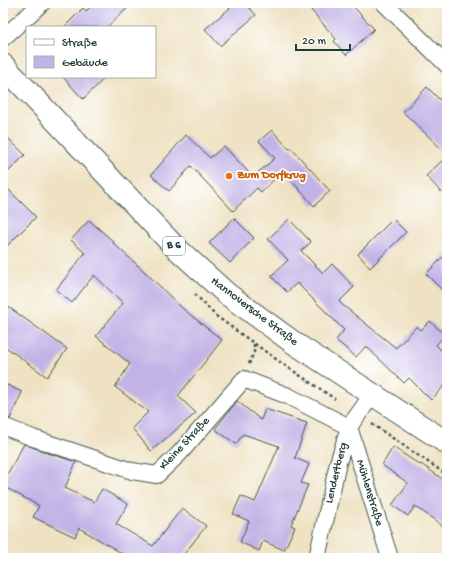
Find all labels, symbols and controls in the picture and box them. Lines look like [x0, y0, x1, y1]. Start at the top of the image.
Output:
legend [26, 26, 156, 78]
scale bar [296, 26, 350, 52]
text: 20 m [302, 35, 327, 49]
text: Straße [62, 37, 98, 51]
text: Gebäude [62, 57, 108, 71]
place label: Zum Dorfkrug [237, 169, 306, 183]
marker: Zum Dorfkrug [224, 171, 234, 181]
road number: B 6 [163, 237, 185, 255]
street label: Hannoversche Straße [208, 275, 301, 350]
street label: Kleine Straße [157, 414, 214, 474]
street label: Lendertberg [323, 441, 351, 505]
street label: Mühlenstraße [352, 458, 386, 529]

